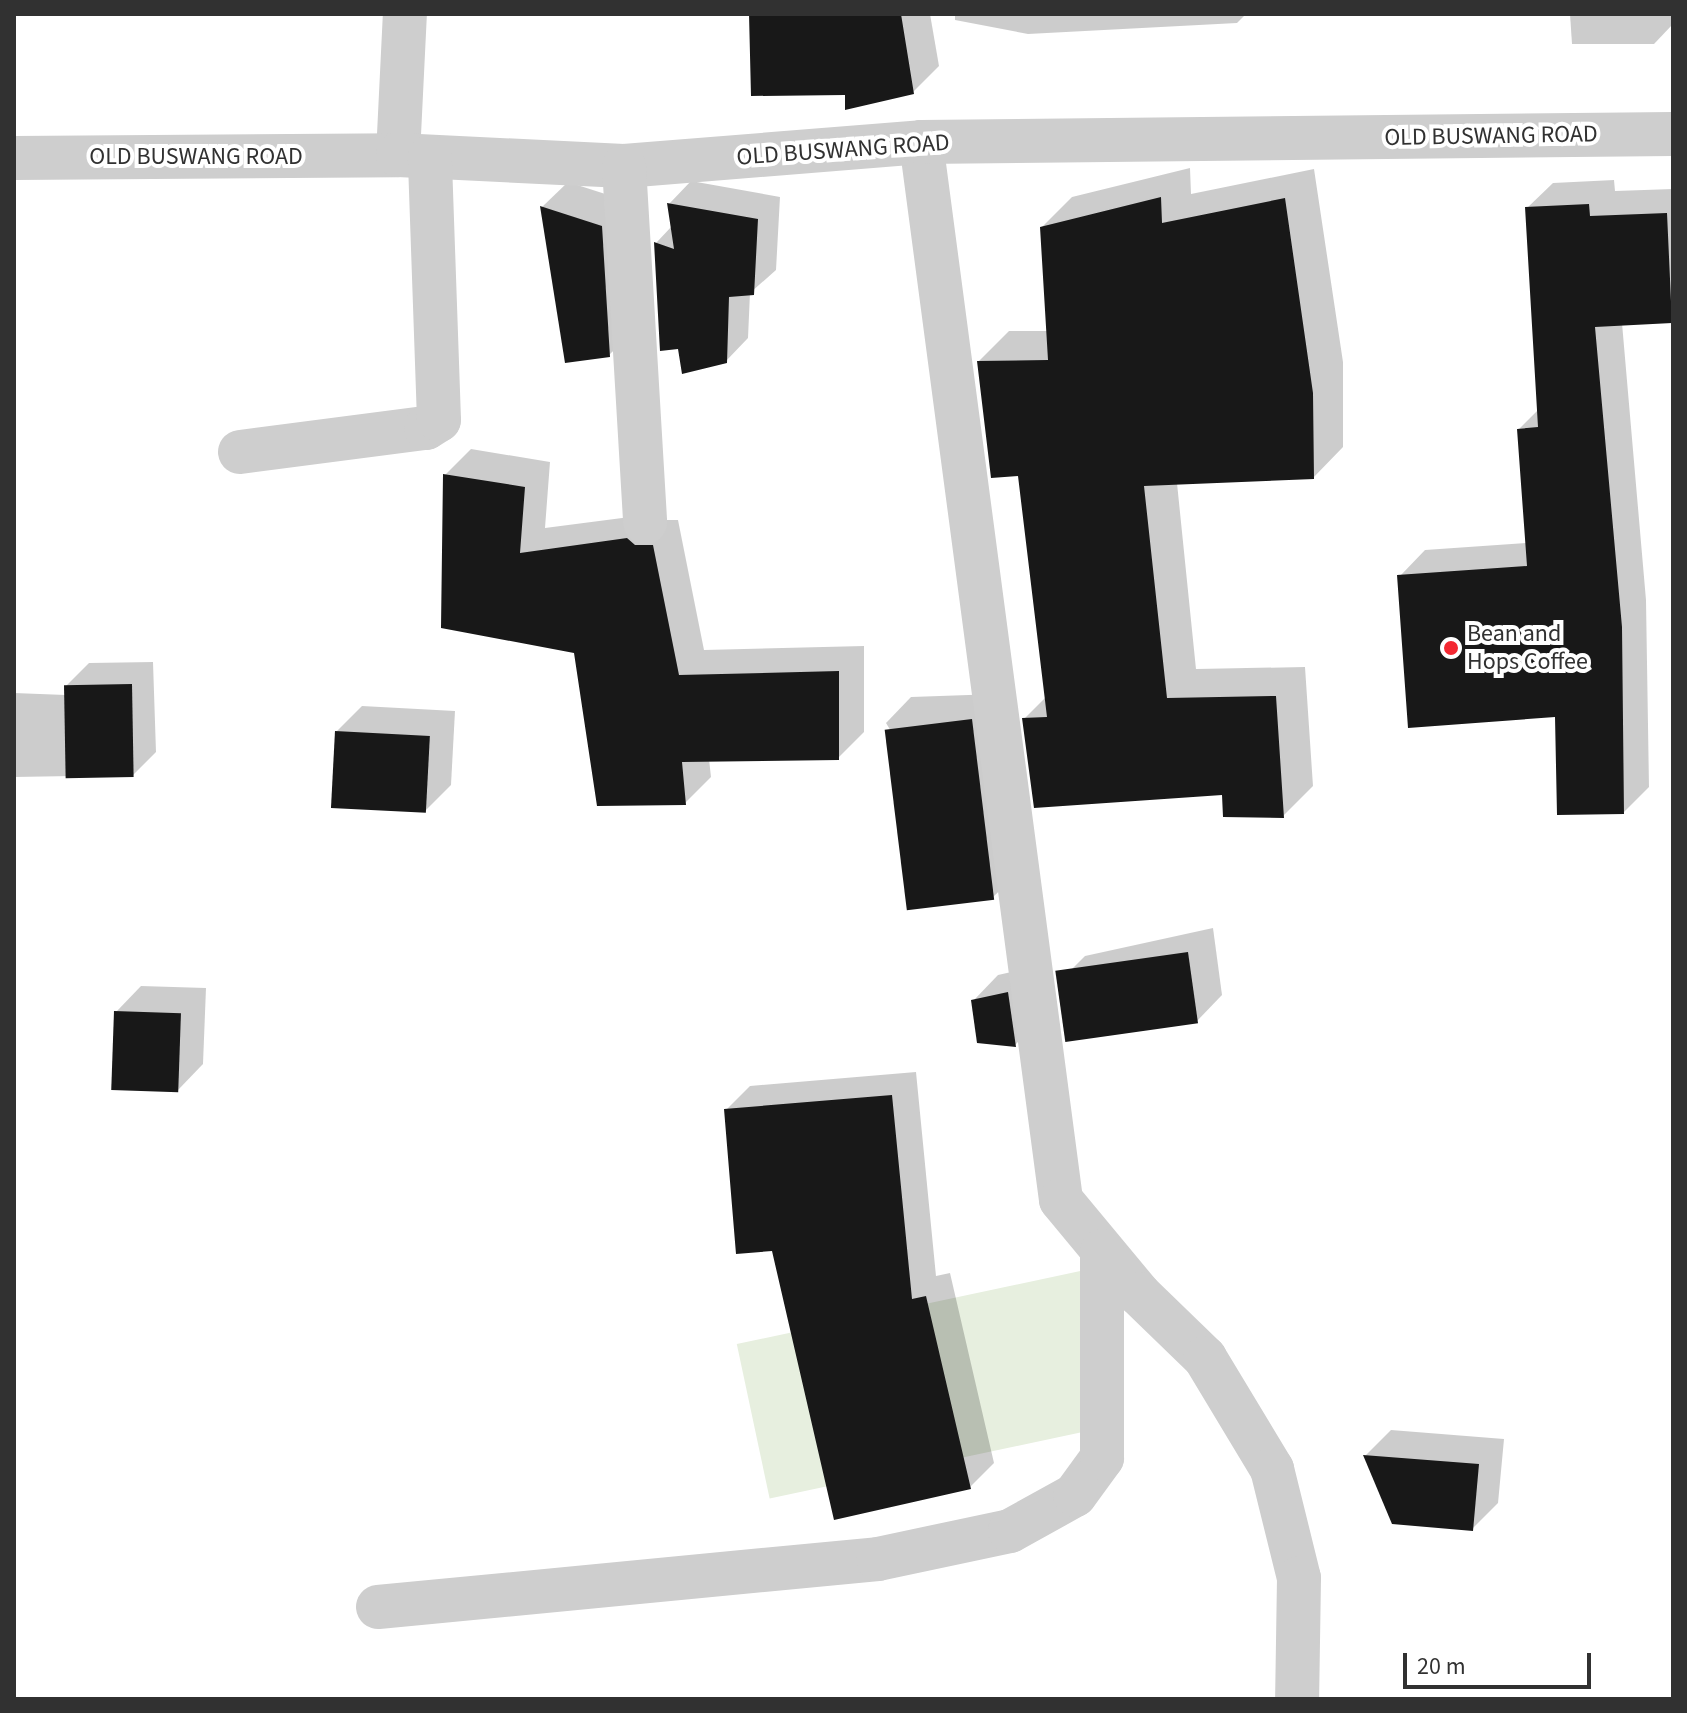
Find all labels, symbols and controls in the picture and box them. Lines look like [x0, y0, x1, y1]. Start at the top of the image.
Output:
street label: OLD BUSWANG ROAD [1384, 120, 1598, 152]
street label: OLD BUSWANG ROAD [736, 128, 950, 172]
street label: OLD BUSWANG ROAD [89, 143, 303, 171]
place label: Bean and Hops Coffee [1467, 620, 1588, 676]
marker: Bean and Hops Coffee [1442, 639, 1460, 657]
scale bar [1407, 1637, 1595, 1687]
text: 20 m [1417, 1649, 1466, 1684]

